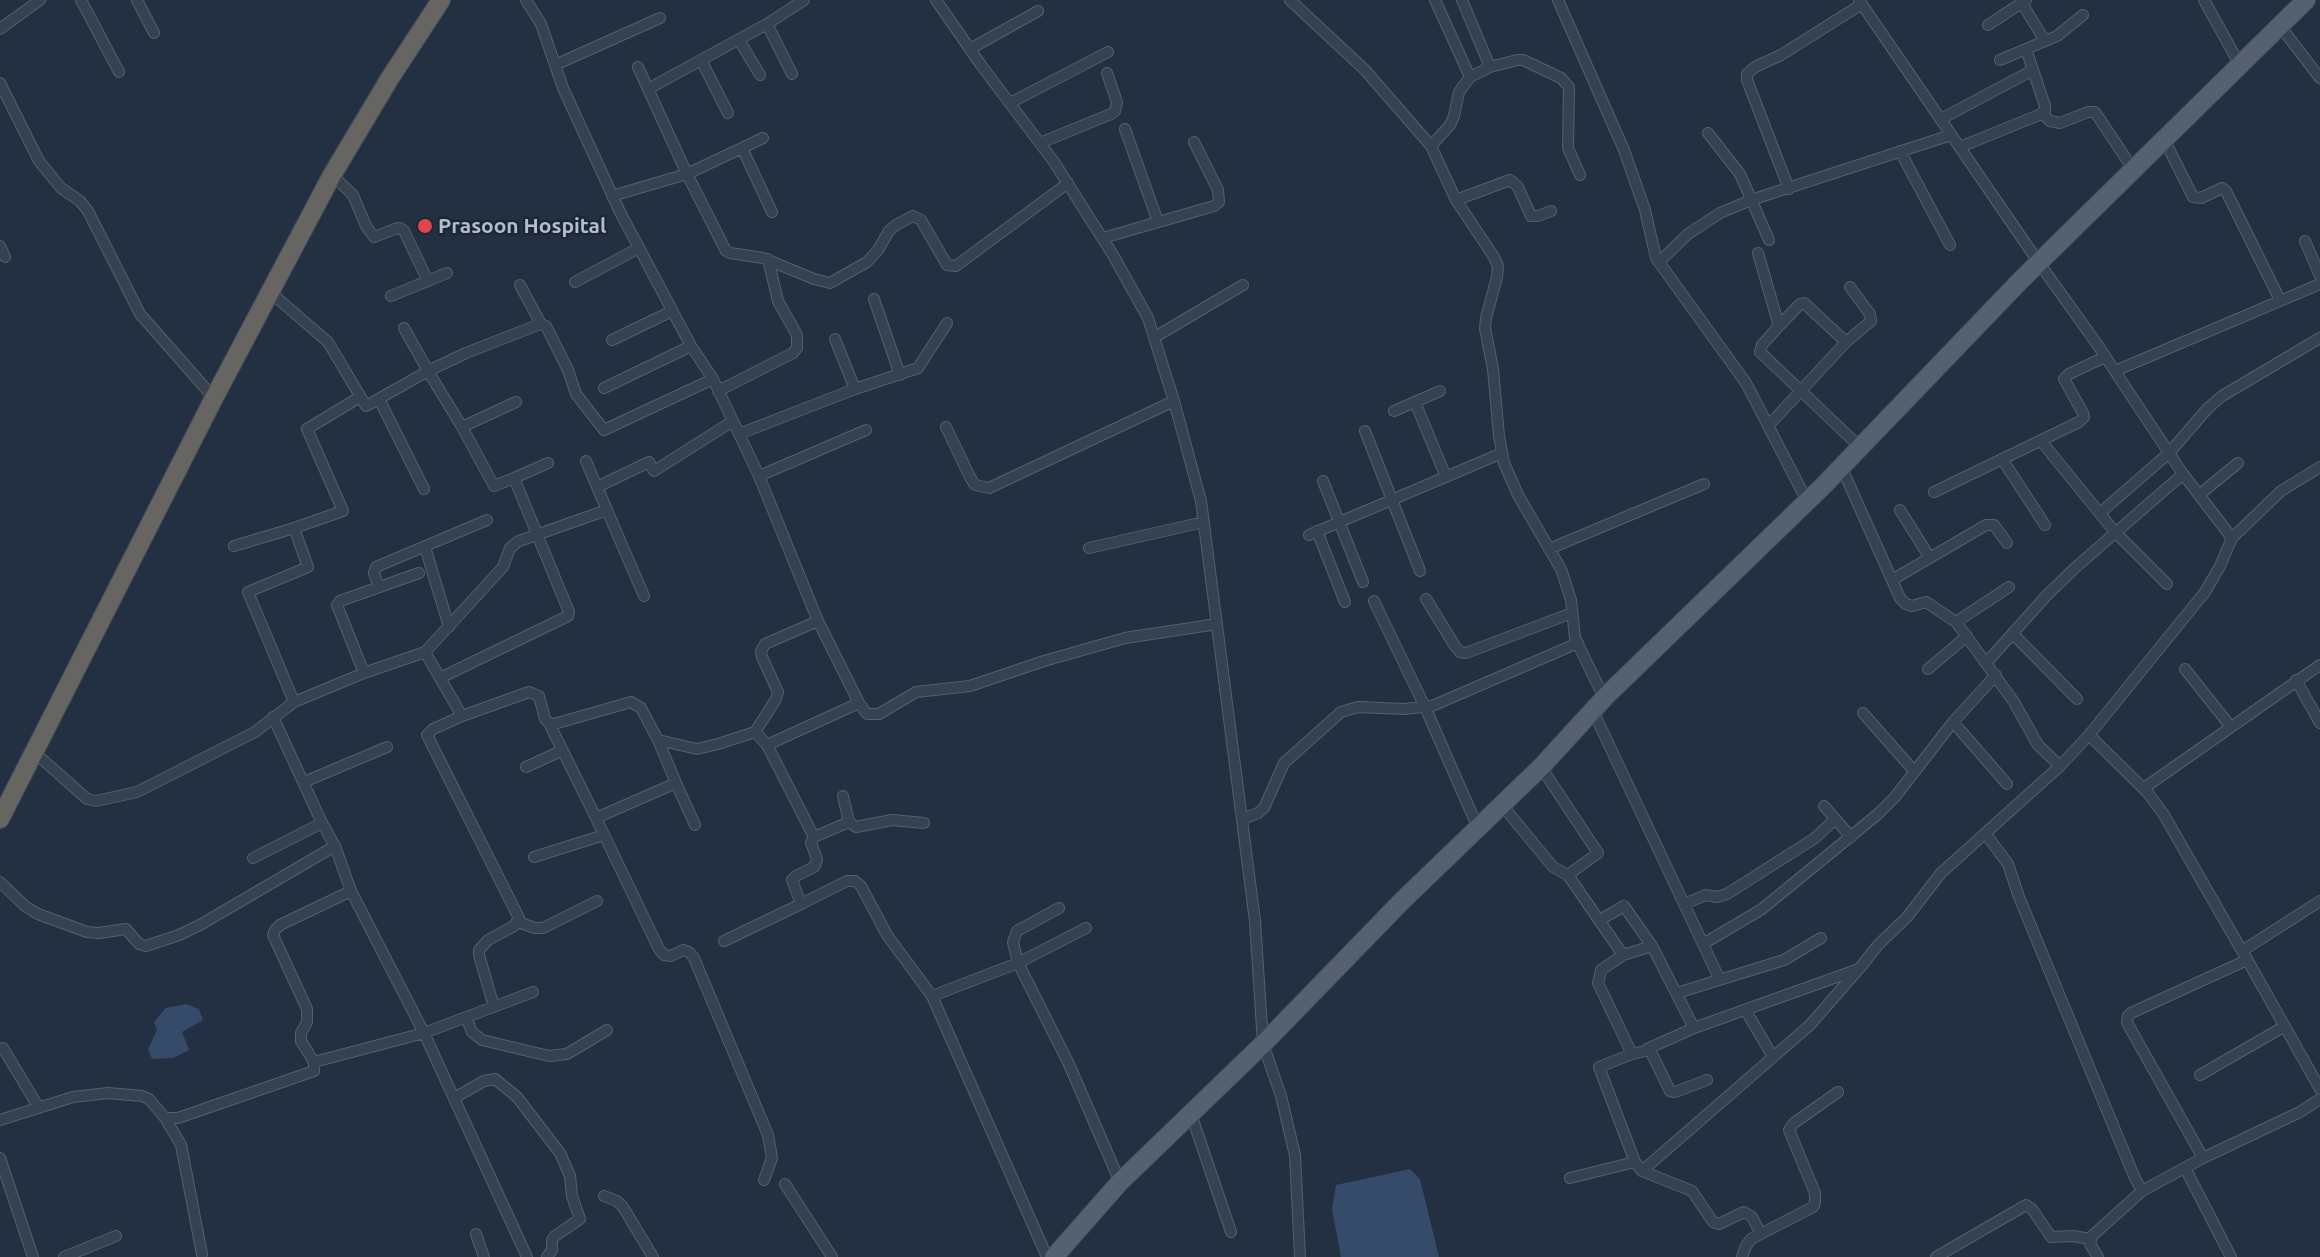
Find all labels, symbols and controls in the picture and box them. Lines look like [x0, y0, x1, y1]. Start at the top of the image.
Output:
place label: Prasoon Hospital [438, 213, 606, 239]
marker: Prasoon Hospital [416, 217, 434, 235]

